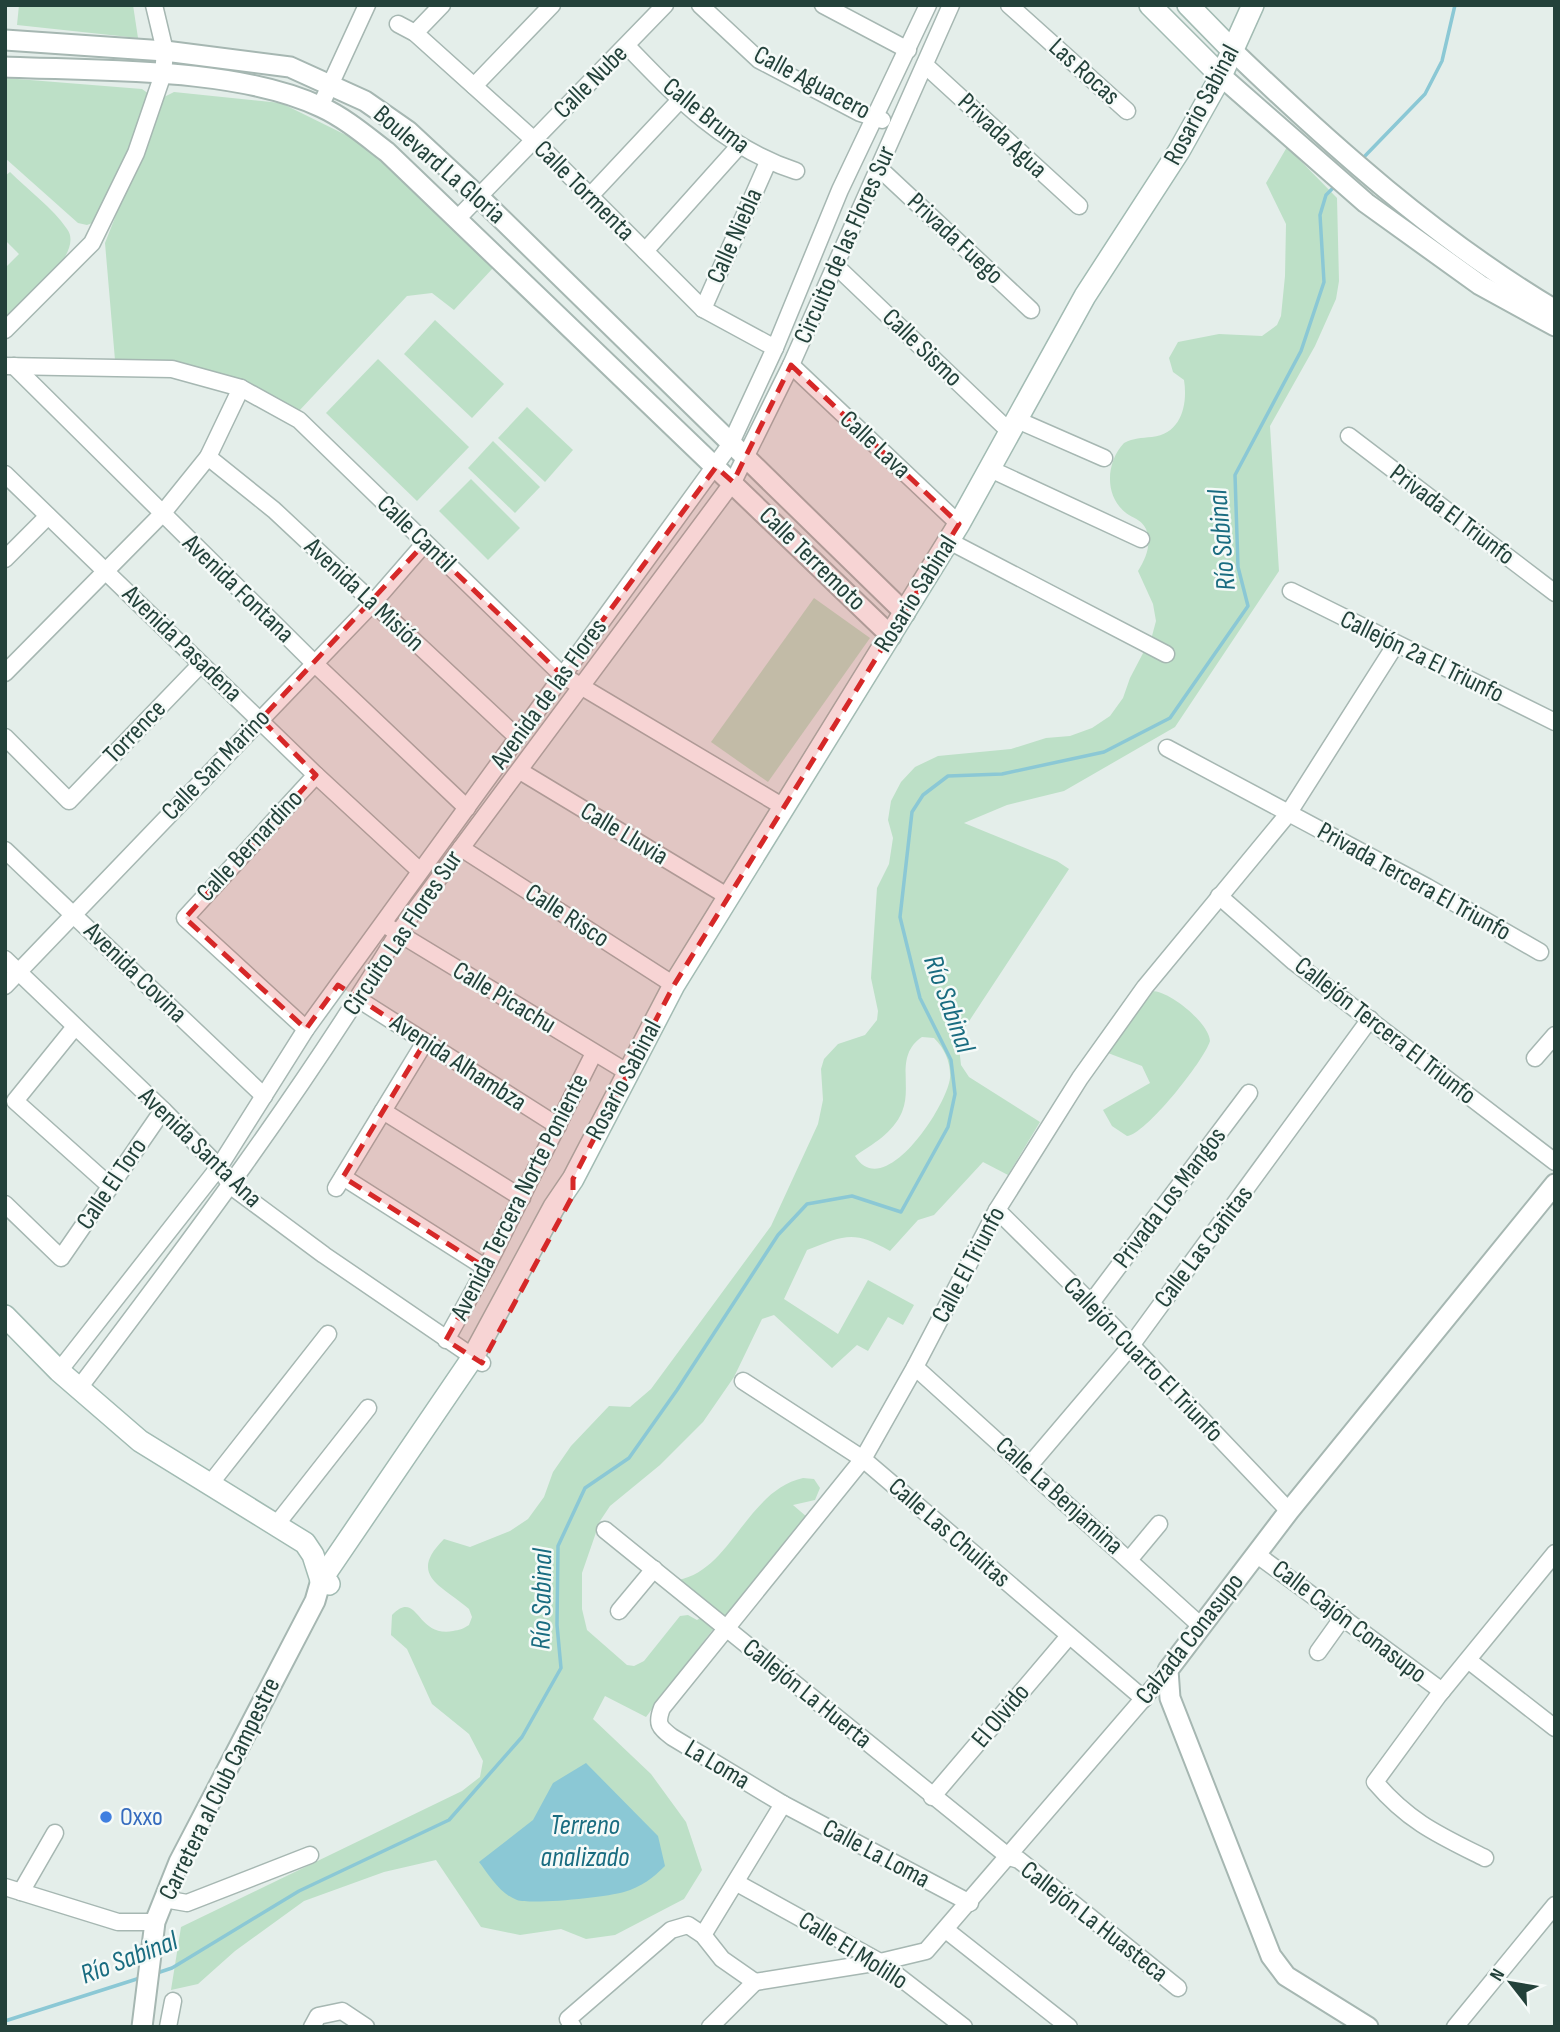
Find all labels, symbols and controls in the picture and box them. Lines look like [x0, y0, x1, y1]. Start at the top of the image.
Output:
street label: Las Rocas [1042, 32, 1126, 112]
street label: Calle Nube [548, 39, 634, 125]
street label: Calle Aguacero [748, 39, 876, 127]
street label: Rosario Sabinal [1157, 40, 1247, 170]
street label: Calle Bruma [656, 72, 756, 160]
street label: Privada Agua [951, 87, 1053, 185]
street label: Boulevard La Gloria [367, 99, 511, 231]
street label: Calle Tormenta [527, 134, 641, 248]
street label: Circuito de las Flores Sur [788, 141, 903, 349]
street label: Calle Niebla [700, 184, 770, 288]
street label: Privada Fuego [900, 187, 1010, 291]
street label: Calle Sismo [876, 302, 968, 394]
street label: Calle Lava [833, 404, 917, 486]
street label: Privada El Triunfo [1383, 458, 1521, 572]
water label: Río Sabinal [1201, 487, 1243, 592]
street label: Calle Cantil [370, 489, 462, 579]
street label: Calle Terremoto [752, 500, 872, 618]
street label: Avenida Fontana [175, 528, 300, 650]
street label: Rosario Sabinal [868, 530, 964, 658]
street label: Avenida La Misión [297, 531, 430, 658]
street label: Avenida Pasadena [115, 579, 248, 709]
street label: Callejón 2a El Triunfo [1335, 604, 1509, 710]
street label: Avenida de las Flores [484, 613, 614, 776]
street label: Torrence [97, 694, 173, 770]
street label: Calle San Marino [155, 703, 277, 827]
street label: Calle Bernardino [190, 784, 310, 908]
street label: Calle Lluvia [575, 796, 673, 872]
street label: Privada Tercera El Triunfo [1312, 816, 1516, 948]
street label: Circuito Las Flores Sur [336, 844, 470, 1021]
street label: Calle Risco [519, 877, 615, 955]
street label: Avenida Covina [76, 916, 193, 1030]
water label: Río Sabinal [916, 951, 982, 1058]
street label: Callejón Tercera El Triunfo [1288, 951, 1482, 1111]
street label: Calle Picachu [447, 955, 561, 1041]
street label: Avenida Alhambza [383, 1007, 532, 1119]
street label: Rosario Sabinal [579, 1015, 669, 1145]
street label: Avenida Tercera Norte Poniente [444, 1069, 596, 1326]
street label: Avenida Santa Ana [131, 1081, 268, 1214]
street label: Privada Los Mangos [1107, 1121, 1233, 1275]
street label: Calle El Toro [70, 1132, 154, 1236]
street label: Calle Las Cañitas [1148, 1180, 1260, 1314]
street label: Calle El Triunfo [926, 1202, 1012, 1328]
street label: Callejón Cuarto El Triunfo [1056, 1271, 1230, 1449]
street label: Calle La Benjamina [989, 1431, 1129, 1561]
street label: Calle Las Chulitas [882, 1472, 1016, 1594]
water label: Río Sabinal [525, 1547, 559, 1650]
street label: Calle Cajón Conasupo [1266, 1554, 1432, 1690]
street label: Calzada Conasupo [1129, 1567, 1251, 1711]
street label: Callejón La Huerta [736, 1633, 878, 1755]
street label: Carretera al Club Campestre [153, 1673, 287, 1905]
street label: El Olvido [965, 1678, 1037, 1754]
street label: La Loma [679, 1734, 755, 1796]
place label: Oxxo [120, 1802, 163, 1833]
marker: Oxxo [98, 1809, 114, 1825]
water label: Terreno analizado [541, 1809, 630, 1874]
street label: Calle La Loma [817, 1813, 935, 1895]
street label: Callejón La Huasteca [1014, 1855, 1174, 1989]
street label: Calle El Molillo [793, 1905, 913, 1997]
water label: Río Sabinal [76, 1924, 183, 1992]
north arrow [1476, 1948, 1546, 2018]
text: N [1485, 1965, 1510, 1985]

